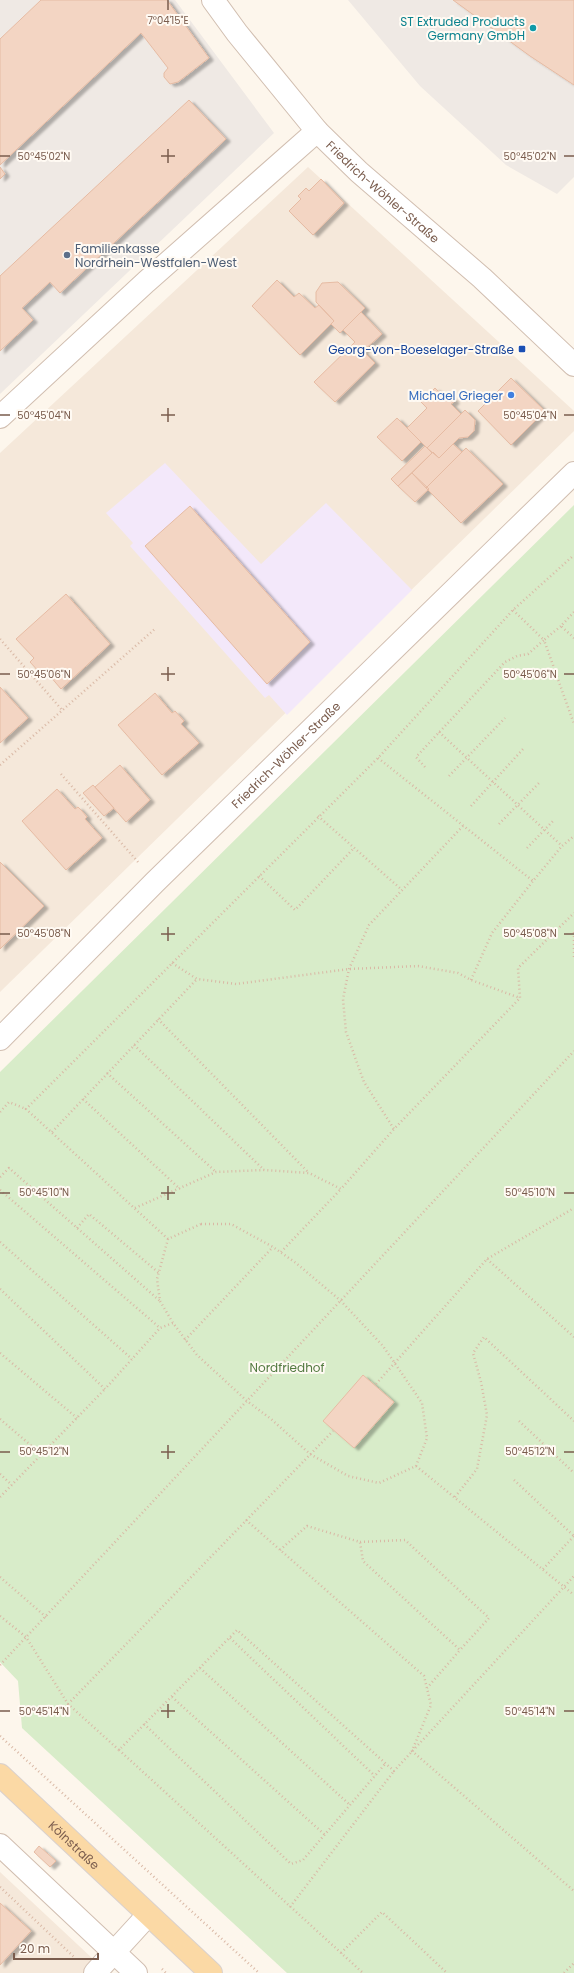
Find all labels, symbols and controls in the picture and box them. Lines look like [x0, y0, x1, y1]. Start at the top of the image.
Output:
text: 7°04'15"E [147, 13, 189, 28]
place label: ST Extruded Products Germany GmbH [400, 13, 525, 44]
marker: ST Extruded Products Germany GmbH [528, 23, 538, 33]
street label: Friedrich-Wöhler-Straße [323, 136, 443, 246]
text: 50°45'02"N [18, 149, 70, 164]
text: 50°45'02"N [504, 149, 556, 164]
place label: Familienkasse Nordrhein-Westfalen-West [75, 240, 237, 271]
marker: Familienkasse Nordrhein-Westfalen-West [62, 250, 72, 260]
place label: Georg-von-Boeselager-Straße [328, 341, 514, 358]
marker: Georg-von-Boeselager-Straße [517, 344, 527, 354]
place label: Michael Grieger [409, 387, 504, 404]
marker: Michael Grieger [506, 390, 516, 400]
text: 50°45'04"N [17, 408, 71, 423]
text: 50°45'04"N [503, 408, 557, 423]
text: 50°45'06"N [17, 667, 71, 682]
text: 50°45'06"N [503, 667, 557, 682]
street label: Friedrich-Wöhler-Straße [227, 697, 344, 812]
text: 50°45'08"N [17, 926, 71, 941]
text: 50°45'08"N [503, 926, 557, 941]
text: 50°45'10"N [19, 1185, 69, 1200]
text: 50°45'10"N [505, 1185, 555, 1200]
park label: Nordfriedhof [250, 1359, 325, 1376]
text: 50°45'12"N [19, 1444, 69, 1459]
text: 50°45'12"N [505, 1444, 555, 1459]
text: 50°45'14"N [19, 1704, 69, 1719]
text: 50°45'14"N [505, 1704, 555, 1719]
street label: Kölnstraße [45, 1817, 104, 1873]
scale bar [14, 1935, 98, 1961]
text: 20 m [20, 1940, 50, 1957]

